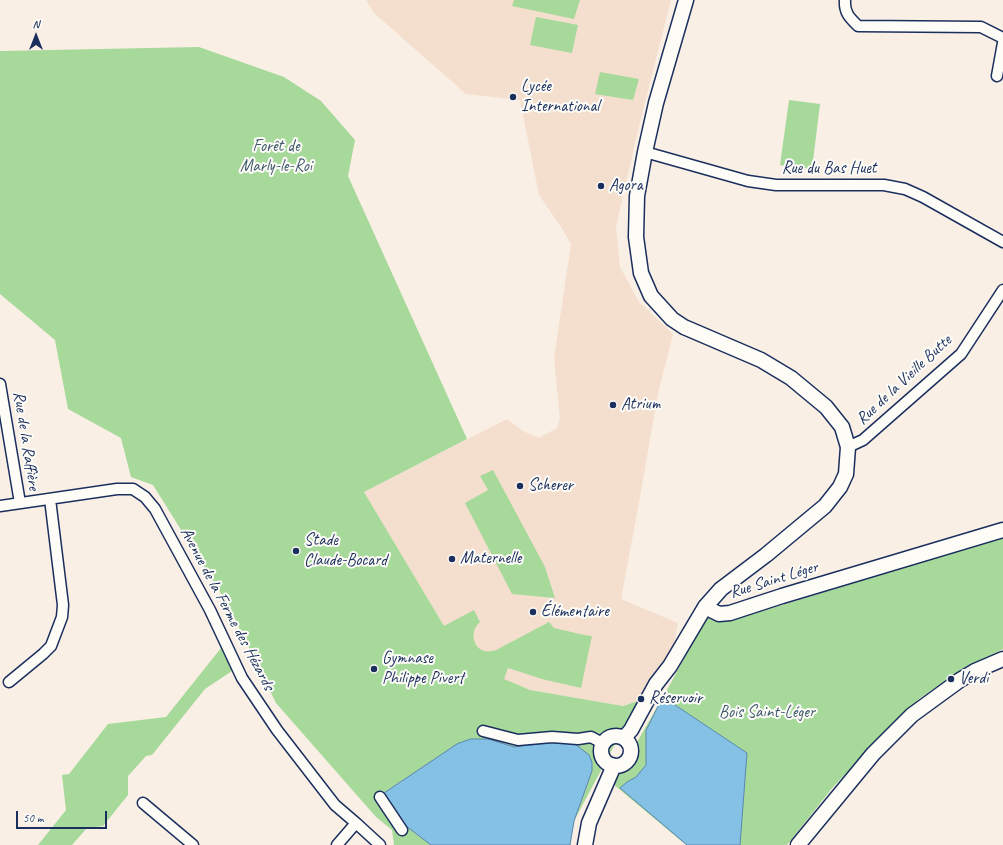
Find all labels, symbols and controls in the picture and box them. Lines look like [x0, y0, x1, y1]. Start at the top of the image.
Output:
north arrow [16, 16, 56, 56]
text: N [33, 17, 39, 31]
place label: Lycée International [521, 77, 599, 117]
marker: Lycée International [508, 92, 518, 102]
park label: Forêt de Marly-le-Roi [240, 137, 312, 177]
street label: Rue du Bas Huet [782, 159, 876, 179]
place label: Agora [609, 176, 643, 196]
marker: Agora [596, 181, 606, 191]
street label: Rue de la Vieille Butte [852, 331, 956, 429]
street label: Rue de la Raffière [8, 390, 44, 492]
place label: Atrium [621, 395, 660, 415]
marker: Atrium [608, 400, 618, 410]
place label: Scherer [528, 476, 573, 496]
marker: Scherer [515, 481, 525, 491]
street label: Avenue de la Ferme des Hézards [175, 524, 279, 694]
place label: Stade Claude-Bocard [304, 531, 387, 571]
marker: Stade Claude-Bocard [291, 546, 301, 556]
place label: Maternelle [460, 549, 521, 569]
marker: Maternelle [447, 554, 457, 564]
street label: Rue Saint Léger [727, 557, 821, 603]
place label: Élémentaire [541, 602, 609, 622]
marker: Élémentaire [528, 607, 538, 617]
place label: Gymnase Philippe Pivert [382, 649, 464, 689]
marker: Gymnase Philippe Pivert [369, 664, 379, 674]
place label: Verdi [959, 669, 988, 689]
marker: Verdi [946, 674, 956, 684]
place label: Réservoir [649, 689, 702, 709]
marker: Réservoir [636, 694, 646, 704]
park label: Bois Saint-Léger [719, 703, 815, 723]
scale bar [18, 803, 109, 829]
text: 50 m [23, 810, 43, 826]

